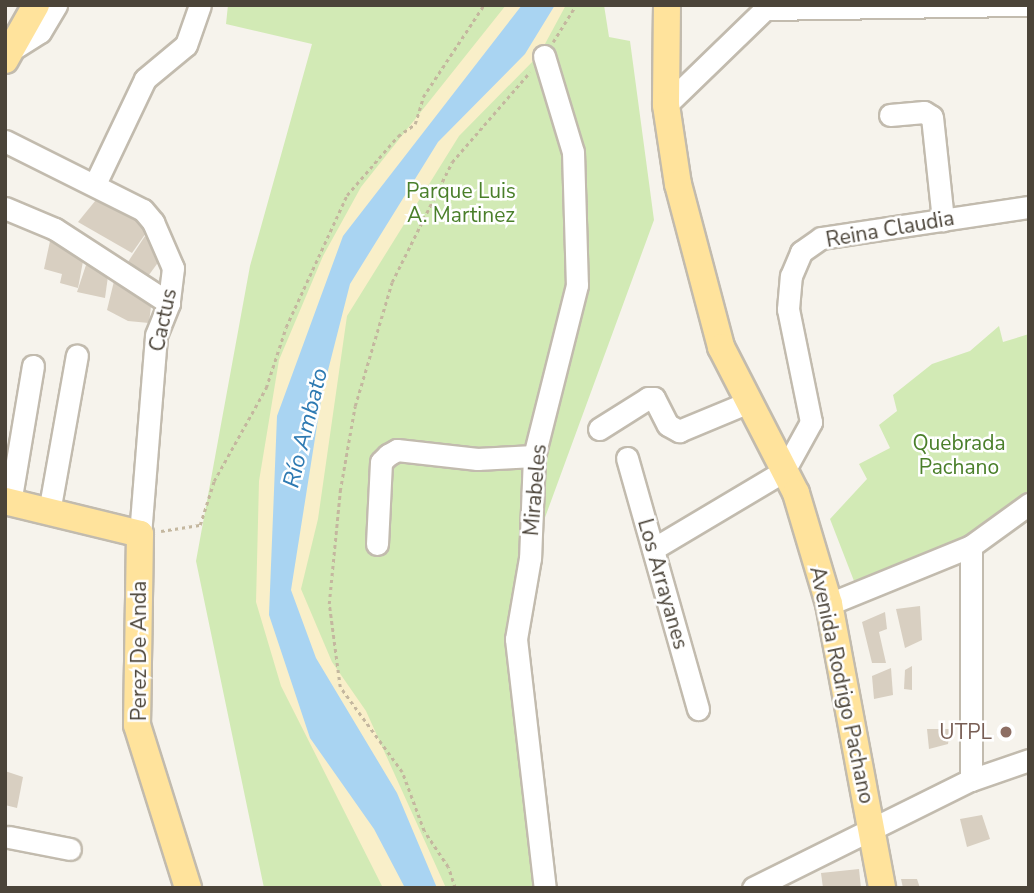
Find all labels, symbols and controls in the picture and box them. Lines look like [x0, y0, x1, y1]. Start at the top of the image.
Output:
park label: Parque Luis A. Martinez [406, 178, 516, 228]
street label: Reina Claudia [824, 205, 956, 253]
street label: Cactus [144, 286, 182, 354]
water label: Río Ambato [278, 365, 334, 491]
park label: Quebrada Pachano [912, 430, 1006, 480]
street label: Mirabeles [518, 443, 552, 537]
street label: Los Arrayanes [632, 516, 694, 652]
street label: Avenida Rodrigo Pachano [805, 564, 879, 806]
street label: Perez De Anda [126, 581, 152, 721]
place label: UTPL [939, 719, 992, 745]
marker: UTPL [998, 724, 1014, 740]

